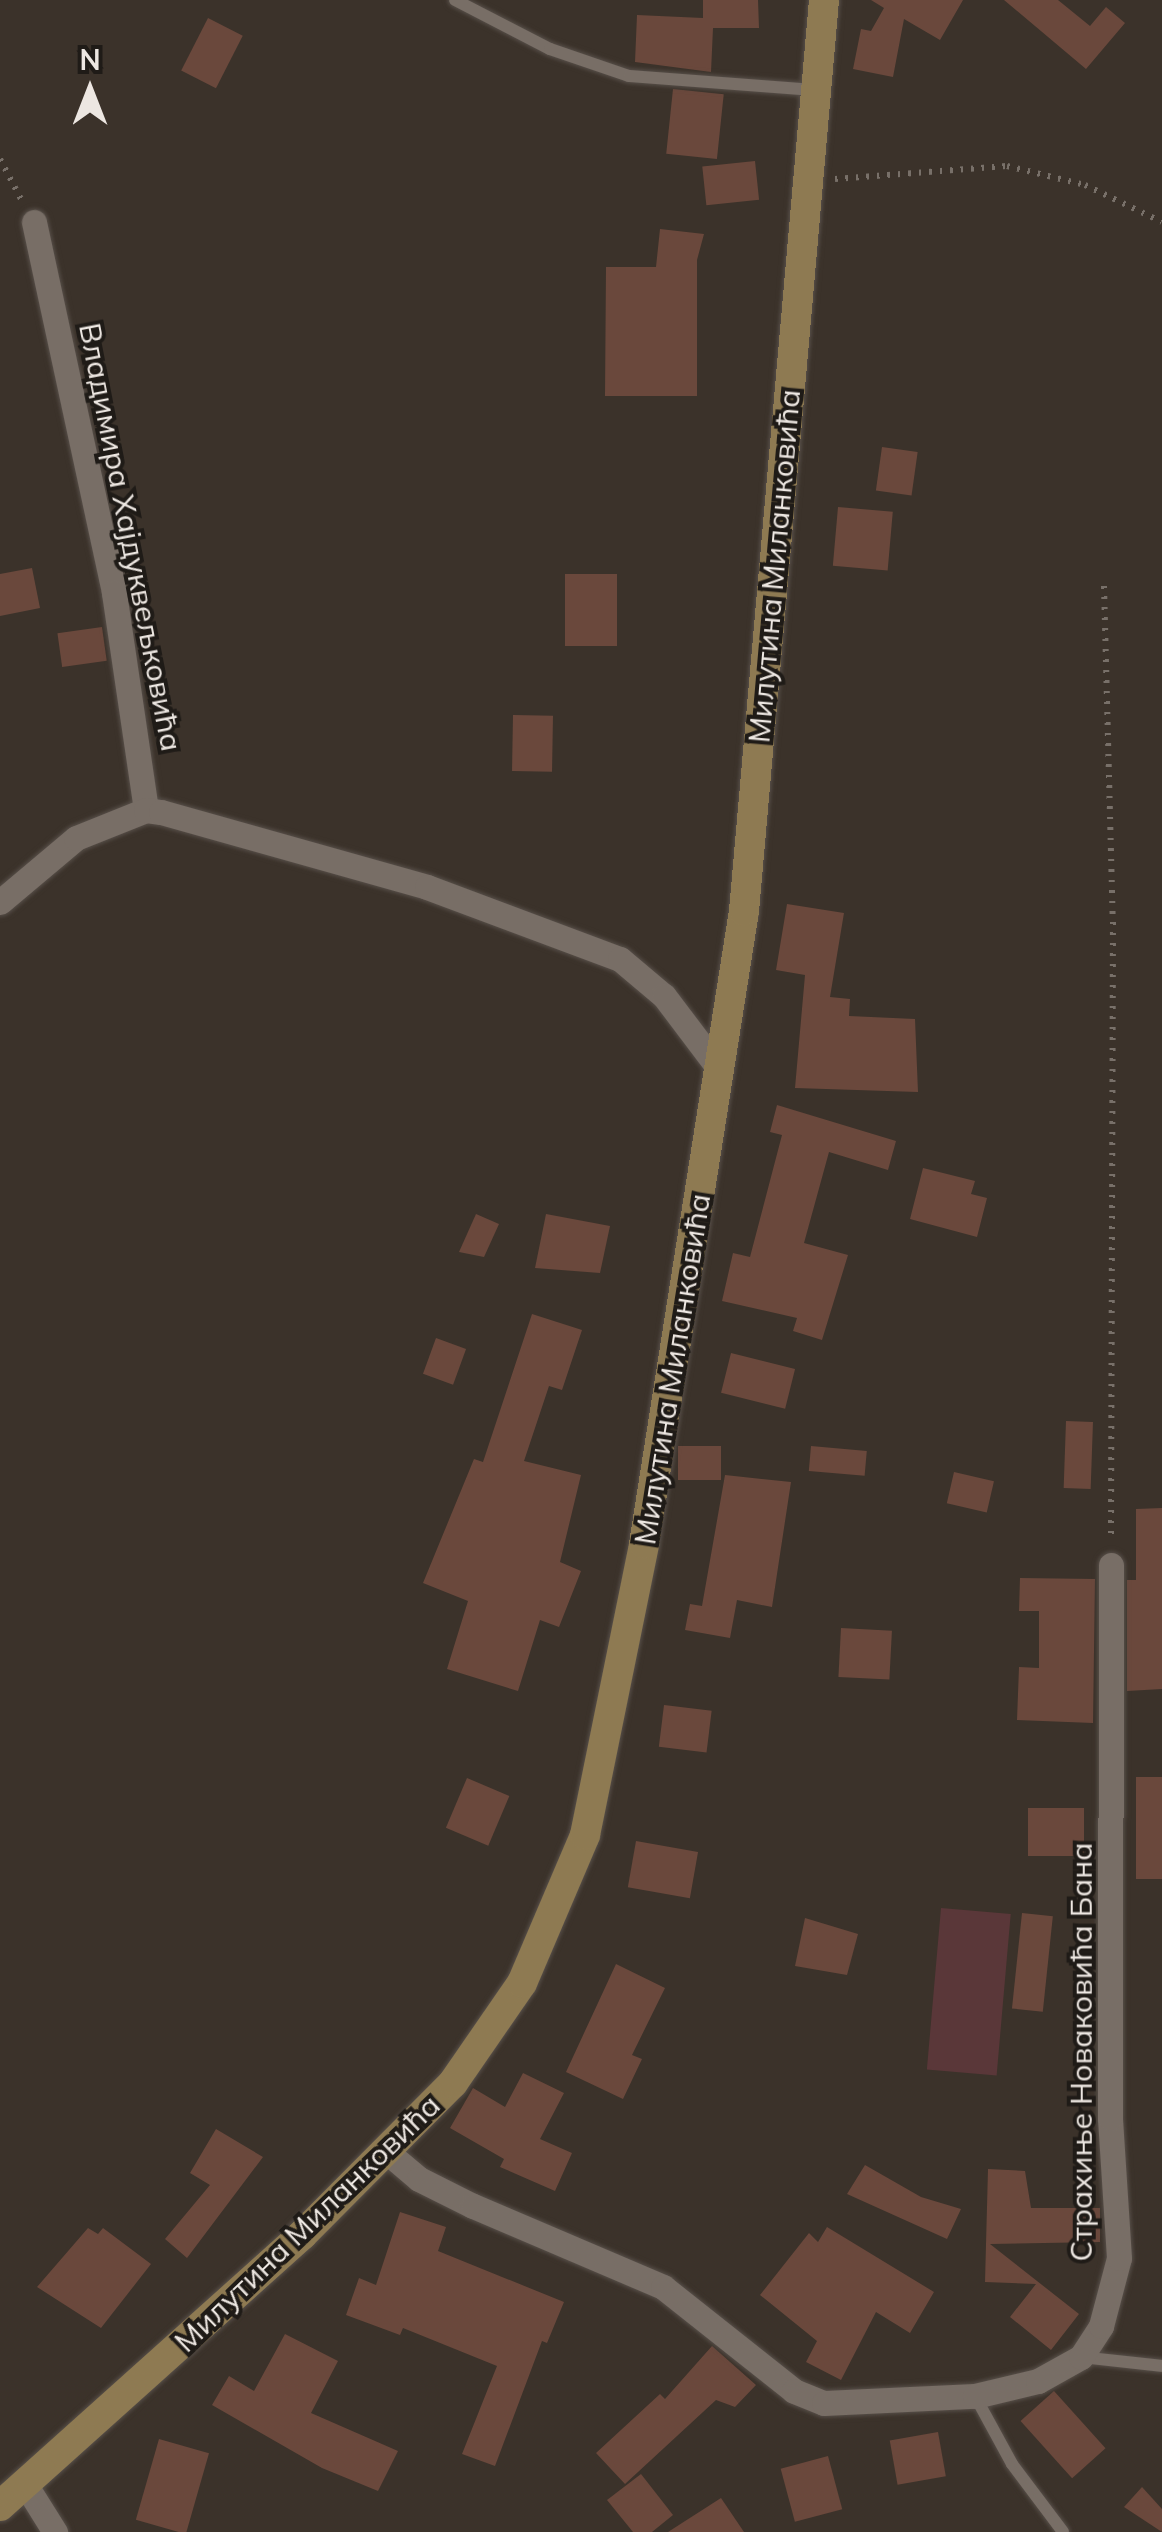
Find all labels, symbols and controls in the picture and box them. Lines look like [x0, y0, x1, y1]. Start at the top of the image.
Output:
north arrow [40, 40, 140, 140]
text: N [79, 42, 101, 77]
street label: Владимира Хајдуквељковића [72, 320, 190, 754]
street label: Милутина Миланковића [741, 388, 807, 744]
street label: Милутина Миланковића [626, 1191, 718, 1547]
street label: Страхиње Новаковића Бана [1063, 1842, 1099, 2262]
street label: Милутина Миланковића [167, 2087, 447, 2359]

